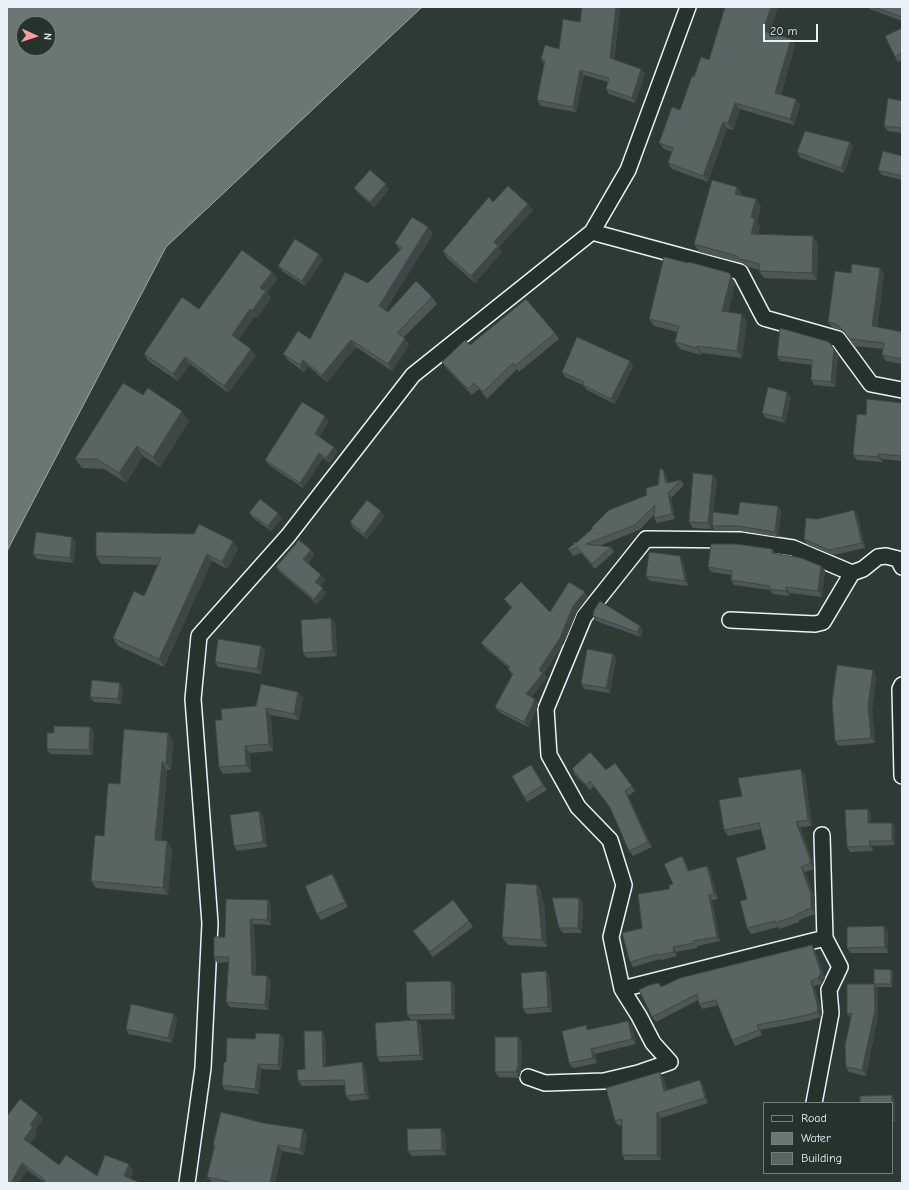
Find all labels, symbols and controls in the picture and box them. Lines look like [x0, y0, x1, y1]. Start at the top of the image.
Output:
north arrow [16, 16, 56, 56]
scale bar [765, 16, 820, 42]
text: 20 m [770, 24, 798, 38]
text: N [41, 33, 54, 41]
legend [763, 1102, 893, 1174]
text: Road [801, 1111, 827, 1125]
text: Water [801, 1131, 831, 1145]
text: Building [801, 1151, 842, 1165]

